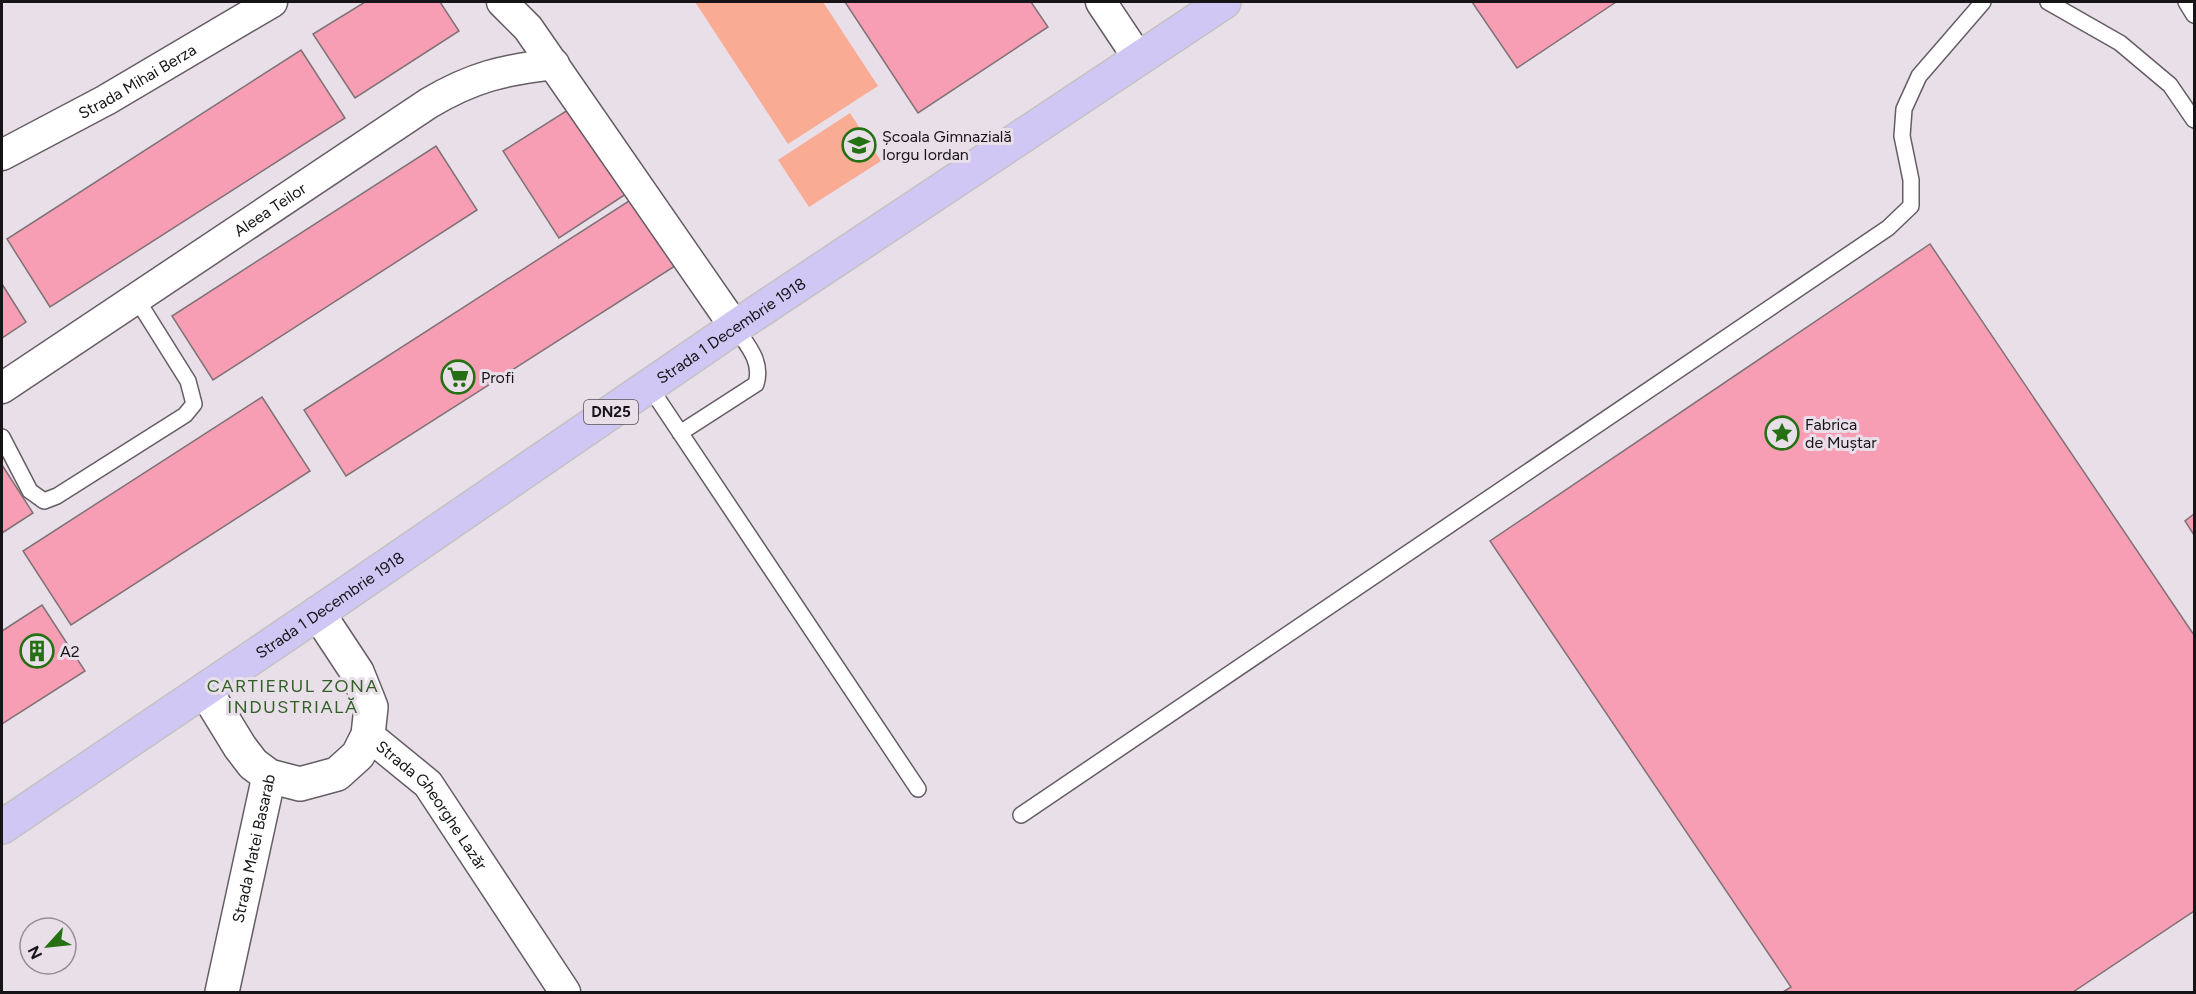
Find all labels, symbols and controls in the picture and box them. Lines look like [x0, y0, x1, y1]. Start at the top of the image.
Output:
street label: Strada Mihai Berza [75, 40, 199, 122]
school or university icon: Școala Gimnazială Iorgu Iordan [841, 127, 877, 163]
place label: Școala Gimnazială Iorgu Iordan [882, 127, 1012, 164]
street label: Aleea Teilor [230, 178, 310, 240]
street label: Strada 1 Decembrie 1918 [653, 273, 809, 388]
supermarket icon: Profi [440, 359, 476, 395]
place label: Profi [481, 368, 515, 387]
road number: DN25 [584, 400, 638, 424]
place icon: Fabrica de Muștar [1764, 415, 1800, 451]
place label: Fabrica de Muștar [1805, 415, 1877, 452]
street label: Strada 1 Decembrie 1918 [252, 547, 408, 662]
building icon: A2 [19, 633, 55, 669]
place label: A2 [60, 642, 80, 661]
district label: CARTIERUL ZONA INDUSTRIALĂ [207, 675, 379, 718]
street label: Strada Gheorghe Lazăr [373, 736, 492, 874]
street label: Strada Matei Basarab [228, 772, 279, 925]
north arrow [18, 916, 78, 976]
text: N [24, 943, 46, 962]

